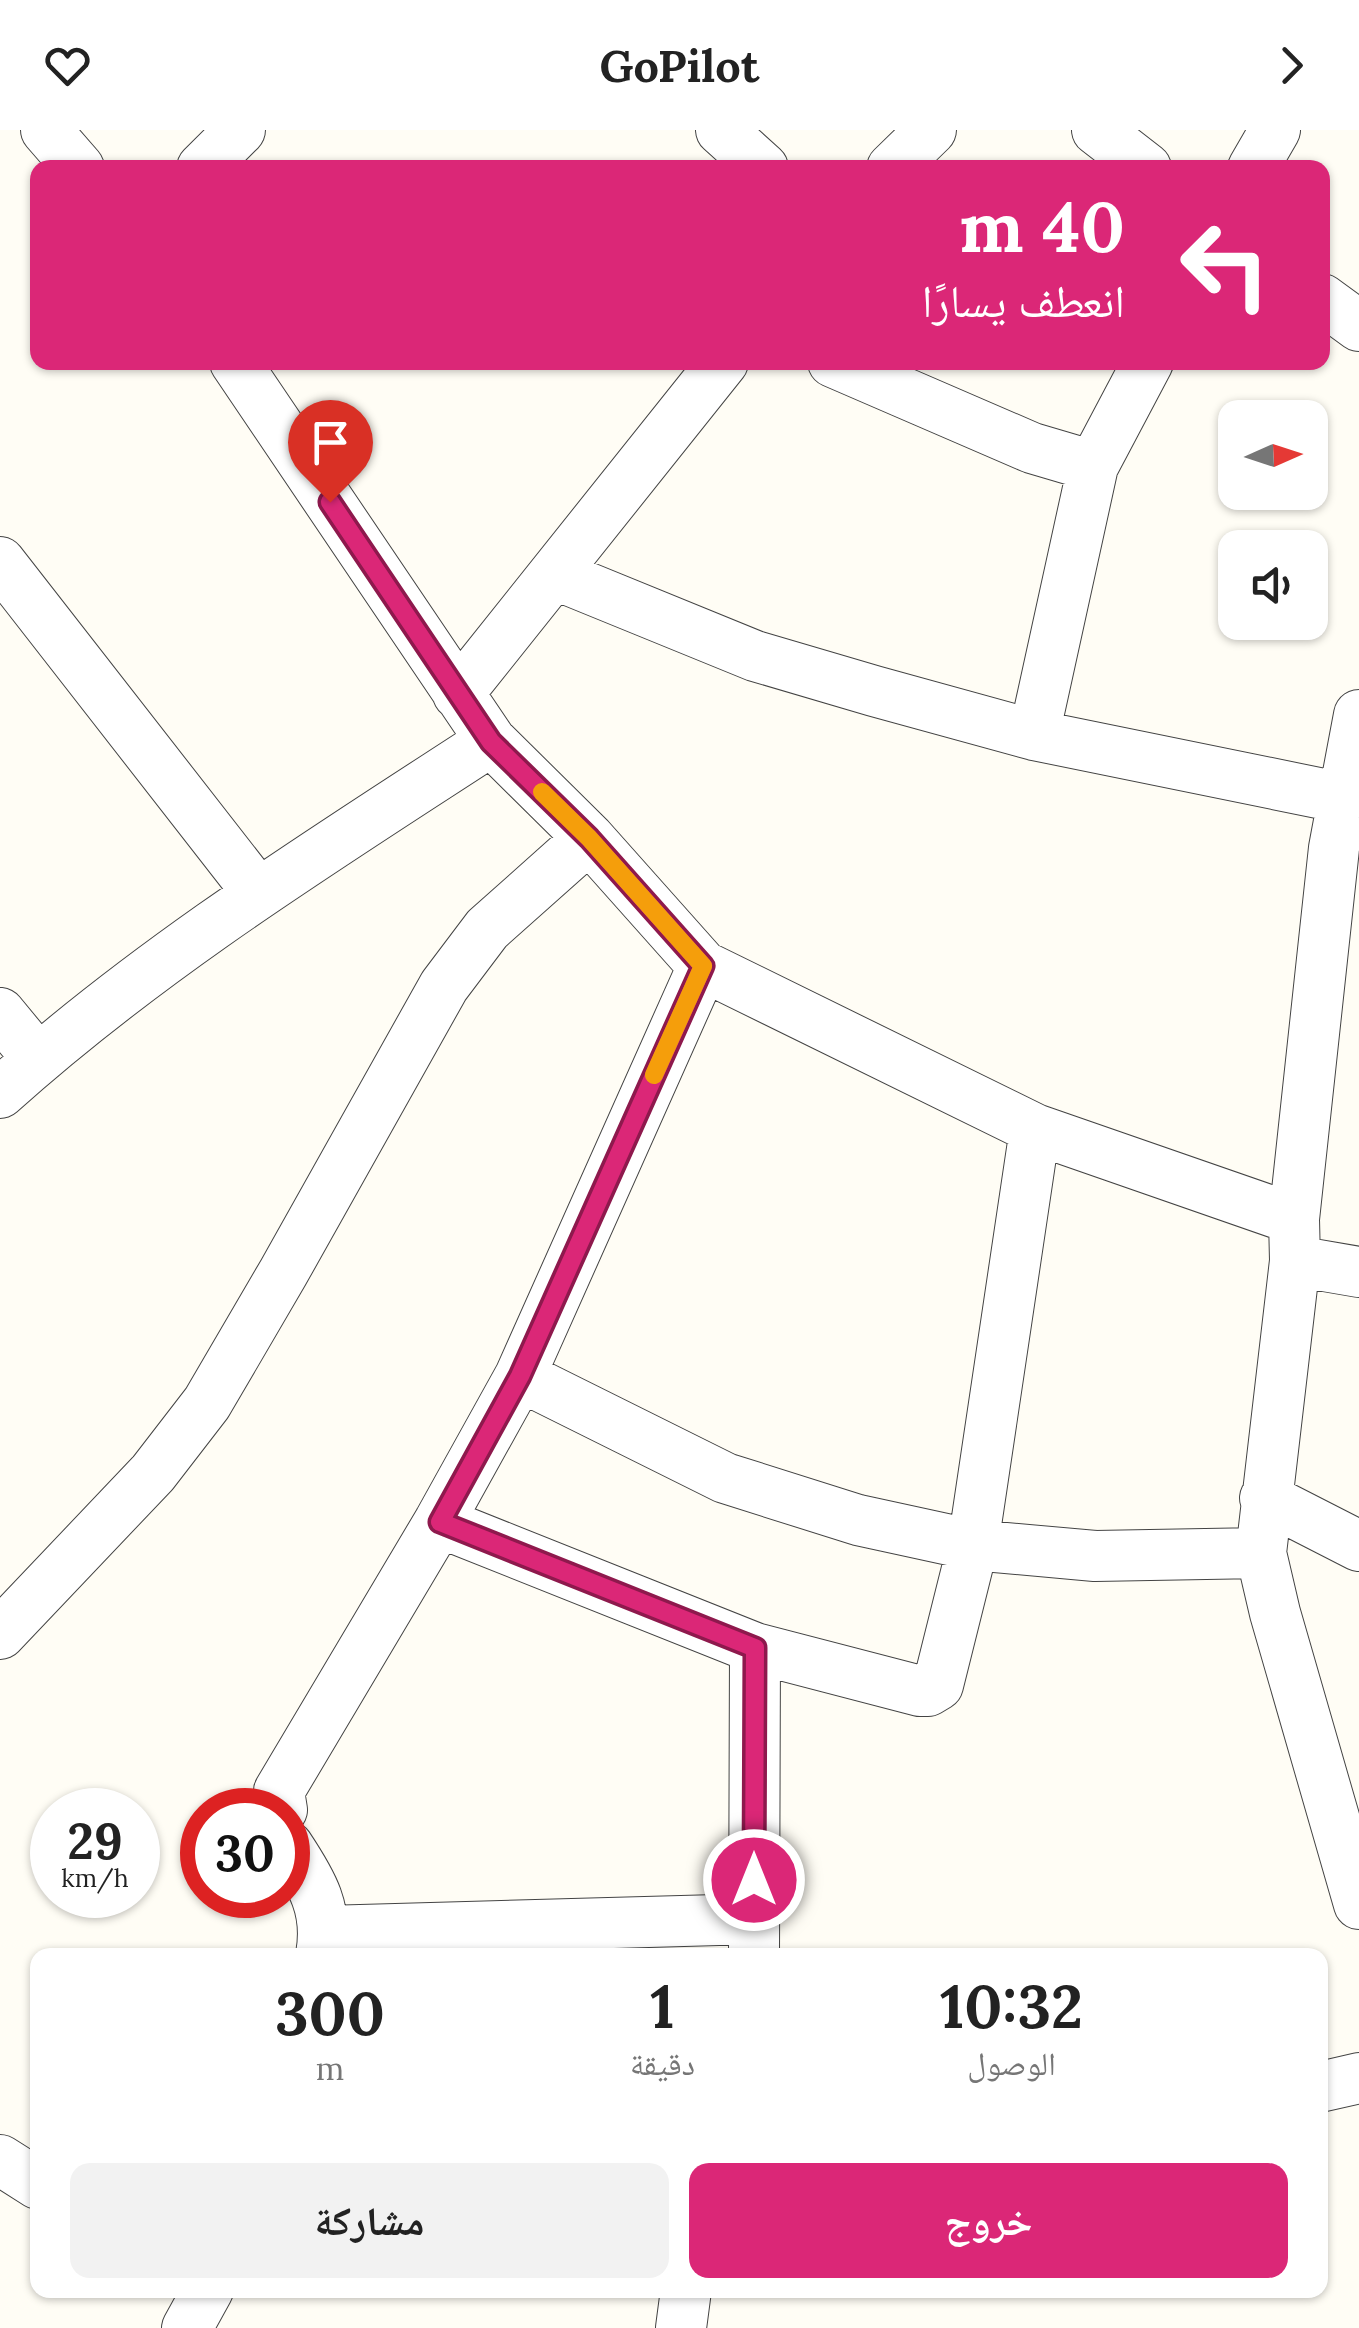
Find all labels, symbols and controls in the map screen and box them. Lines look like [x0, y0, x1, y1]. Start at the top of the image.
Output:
text: GoPilot [600, 37, 759, 94]
icon: heart [40, 38, 95, 93]
icon: forward [1264, 38, 1319, 93]
text: 40 m [959, 182, 1125, 271]
icon: left [1160, 200, 1290, 330]
text: انعطف يسارًا [922, 272, 1125, 329]
pin [288, 400, 373, 503]
north arrow [1218, 400, 1328, 510]
map controls [1218, 400, 1328, 640]
icon: arrive [303, 415, 358, 470]
button: sound [1218, 530, 1328, 640]
speed limit sign: 30 [180, 1788, 310, 1918]
text: 29 [67, 1809, 123, 1873]
position arrow [702, 1828, 806, 1932]
text: km/h [61, 1862, 129, 1894]
text: 1 [650, 1968, 675, 2044]
text: 10:32 [940, 1968, 1083, 2044]
text: 300 [275, 1975, 385, 2051]
text: دقيقة [630, 2043, 695, 2084]
text: الوصول [967, 2043, 1056, 2084]
text: m [316, 2048, 344, 2089]
button: مشاركة [70, 2163, 669, 2278]
button: خروج [689, 2163, 1288, 2278]

